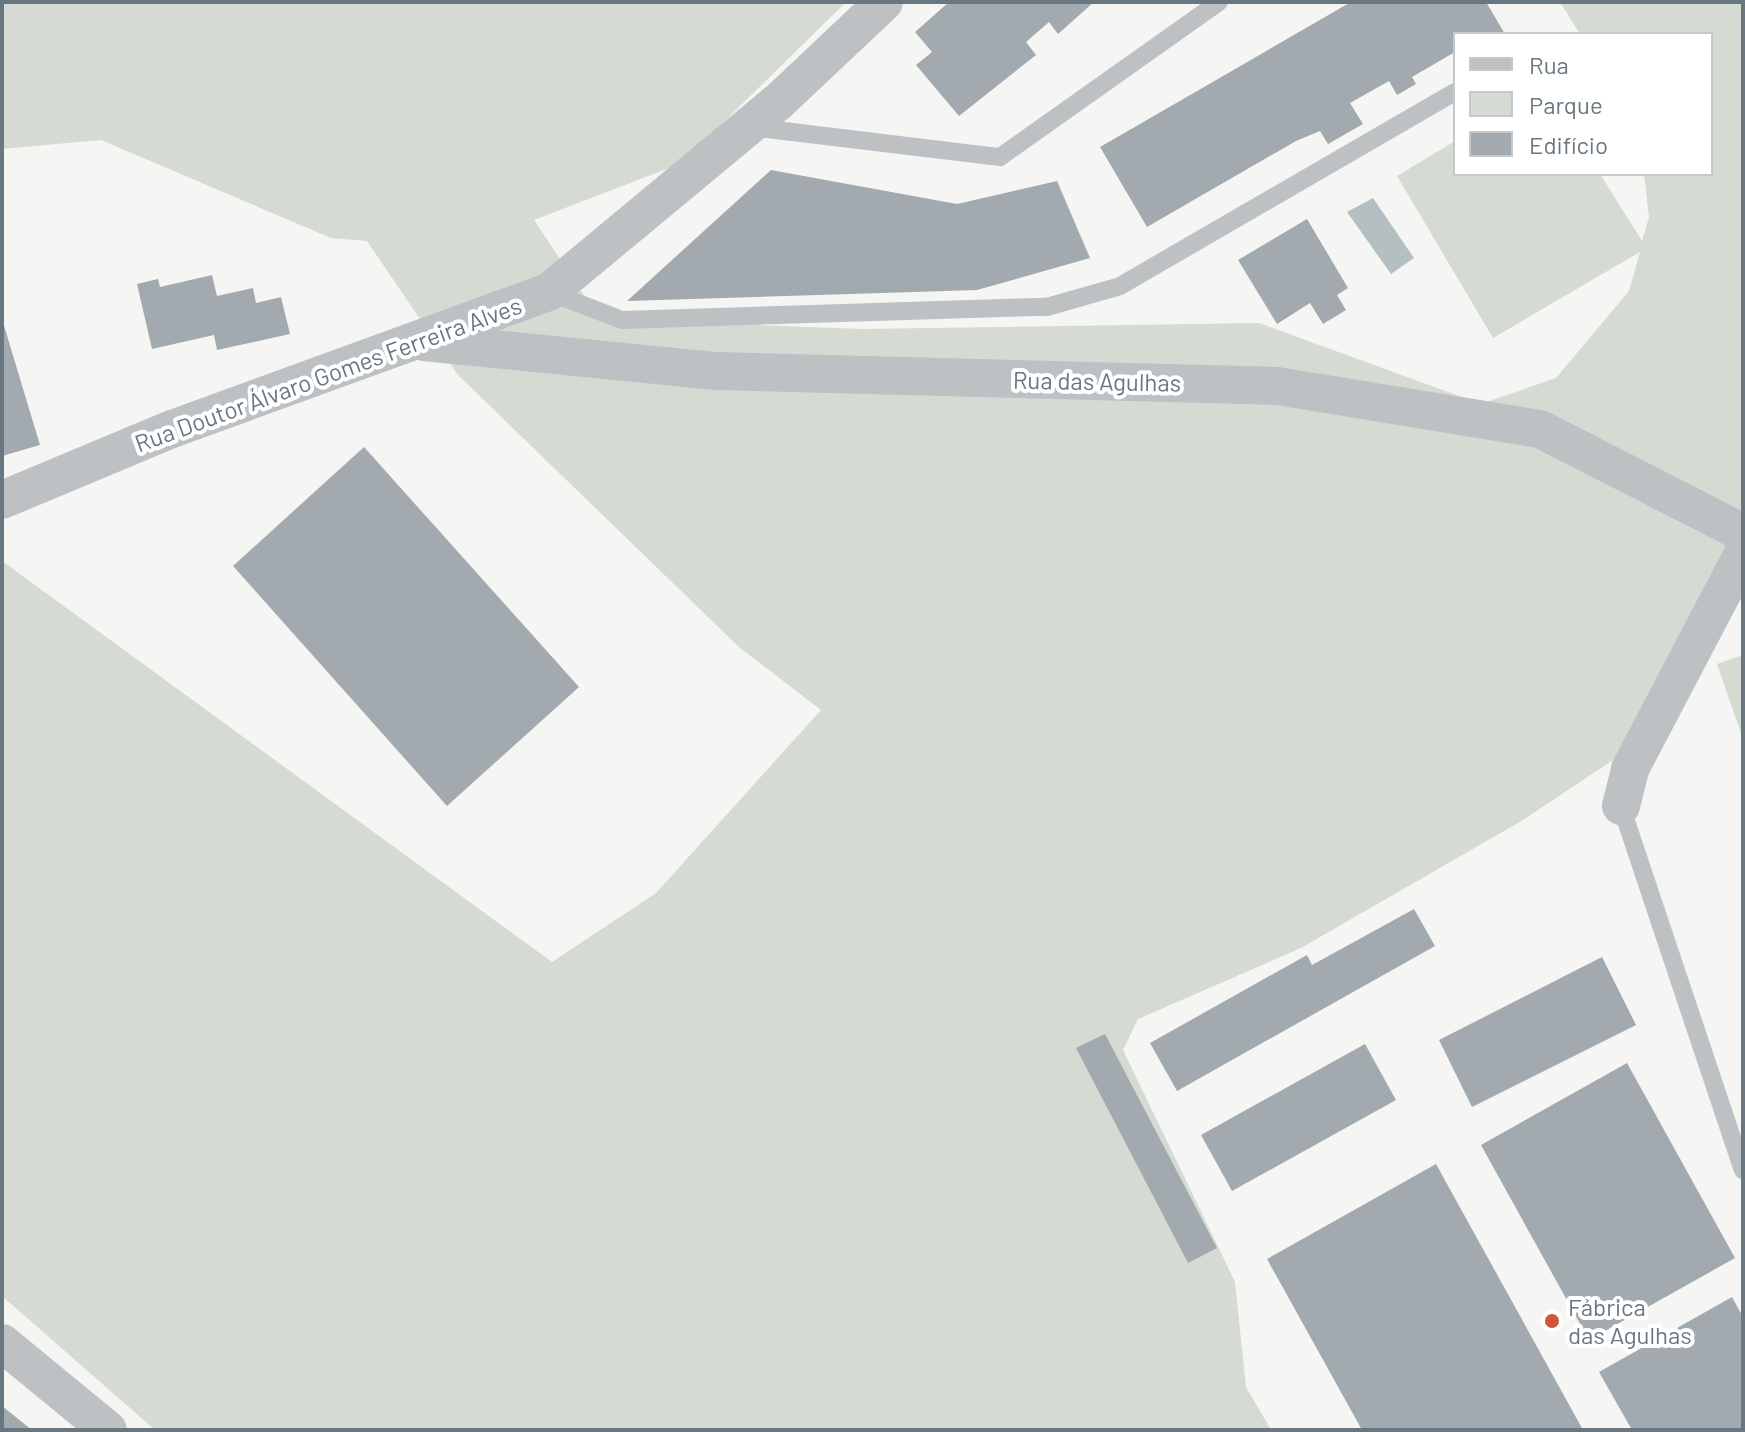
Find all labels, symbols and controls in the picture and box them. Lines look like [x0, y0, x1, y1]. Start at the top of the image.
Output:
legend [1453, 32, 1713, 176]
text: Rua [1529, 50, 1569, 79]
text: Parque [1529, 90, 1603, 119]
text: Edifício [1529, 130, 1608, 159]
street label: Rua Doutor Álvaro Gomes Ferreira Alves [131, 290, 525, 458]
street label: Rua das Agulhas [1013, 365, 1181, 397]
place label: Fábrica das Agulhas [1568, 1293, 1692, 1349]
marker: Fábrica das Agulhas [1543, 1312, 1561, 1330]

